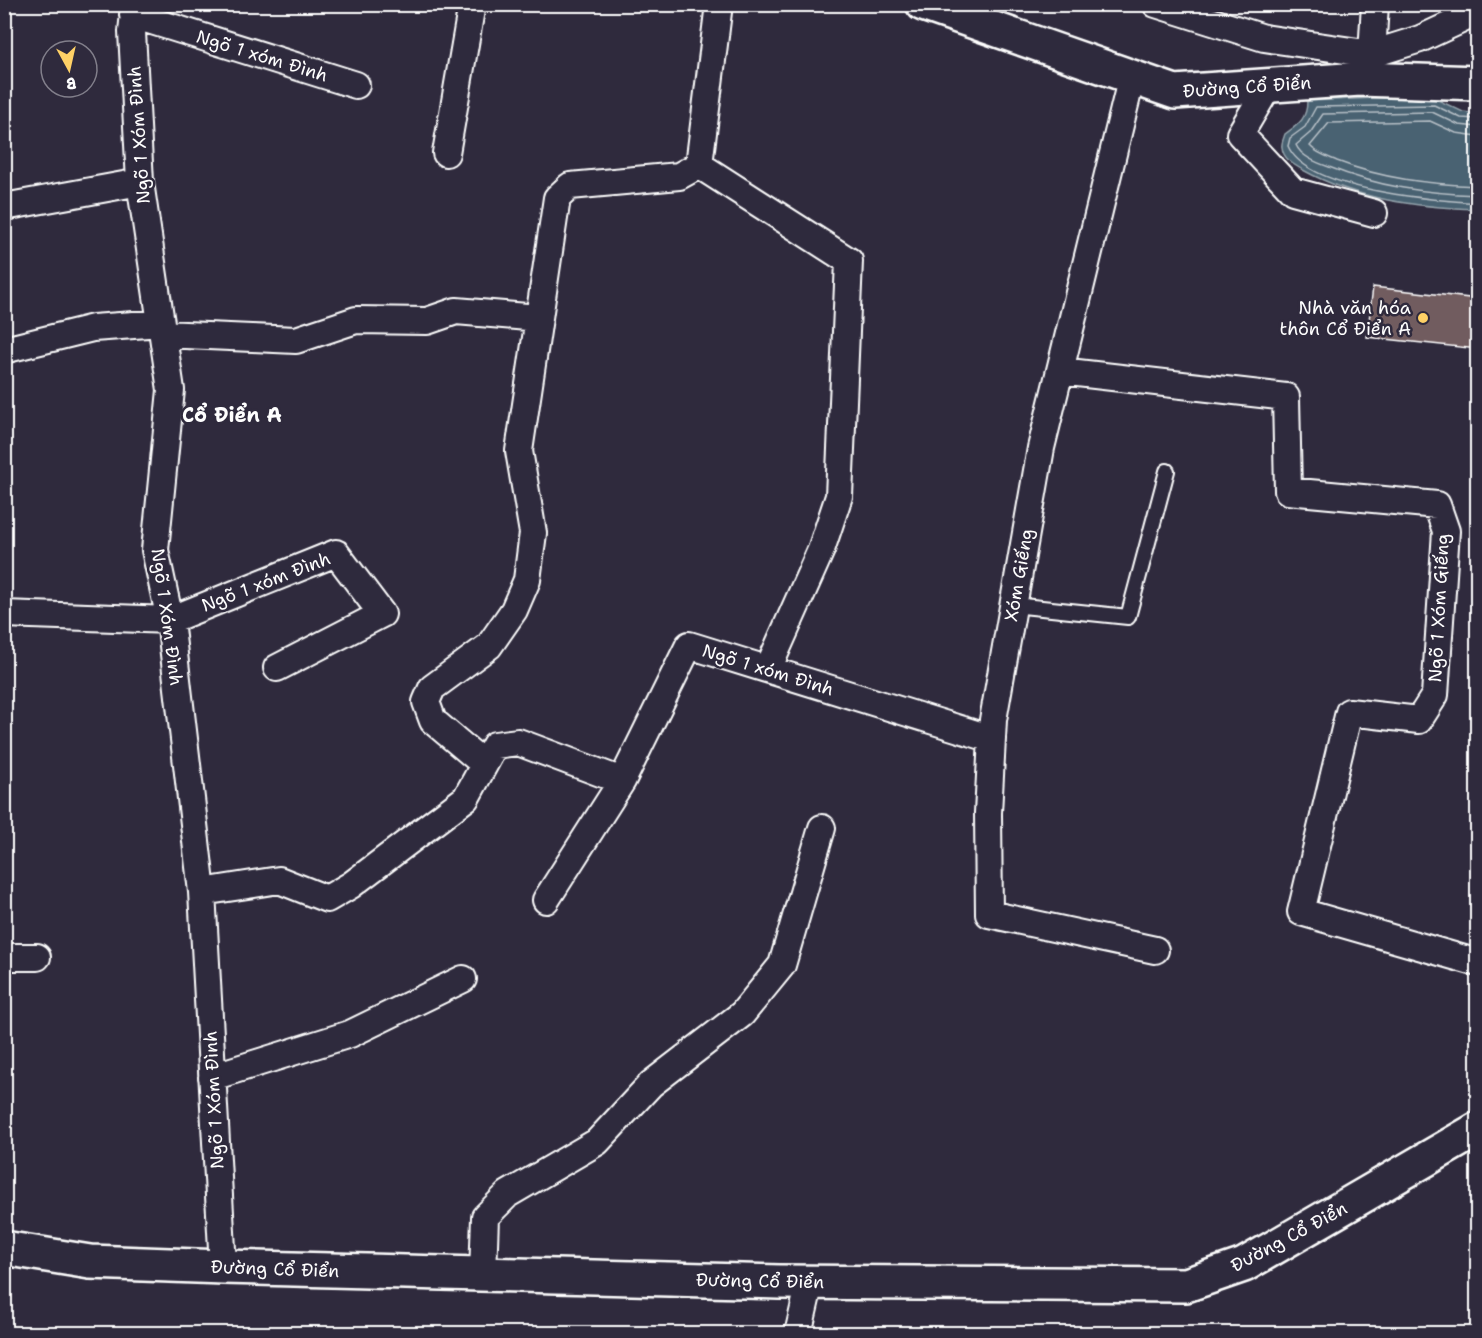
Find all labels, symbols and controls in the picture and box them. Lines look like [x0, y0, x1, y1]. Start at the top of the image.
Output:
street label: Ngõ 1 xóm Đình [193, 25, 331, 87]
north arrow [39, 39, 99, 99]
street label: Ngõ 1 Xóm Đình [122, 65, 156, 205]
street label: Đường Cổ Điển [1182, 71, 1312, 103]
text: B [65, 72, 77, 94]
place label: Nhà văn hóa thôn Cổ Điển A [1280, 296, 1411, 341]
marker: Nhà văn hóa thôn Cổ Điển A [1416, 311, 1430, 325]
district label: Cổ Điển A [182, 402, 282, 428]
street label: Xóm Giếng [999, 527, 1039, 623]
street label: Ngõ 1 Xóm Giếng [1423, 533, 1455, 683]
street label: Ngõ 1 xóm Đình [198, 546, 334, 618]
street label: Ngõ 1 Xóm Đình [145, 547, 189, 687]
street label: Ngõ 1 xóm Đình [699, 639, 837, 701]
street label: Ngõ 1 Xóm Đình [198, 1030, 230, 1170]
street label: Đường Cổ Điển [1227, 1196, 1351, 1278]
street label: Đường Cổ Điển [210, 1255, 340, 1283]
street label: Đường Cổ Điển [696, 1268, 824, 1294]

